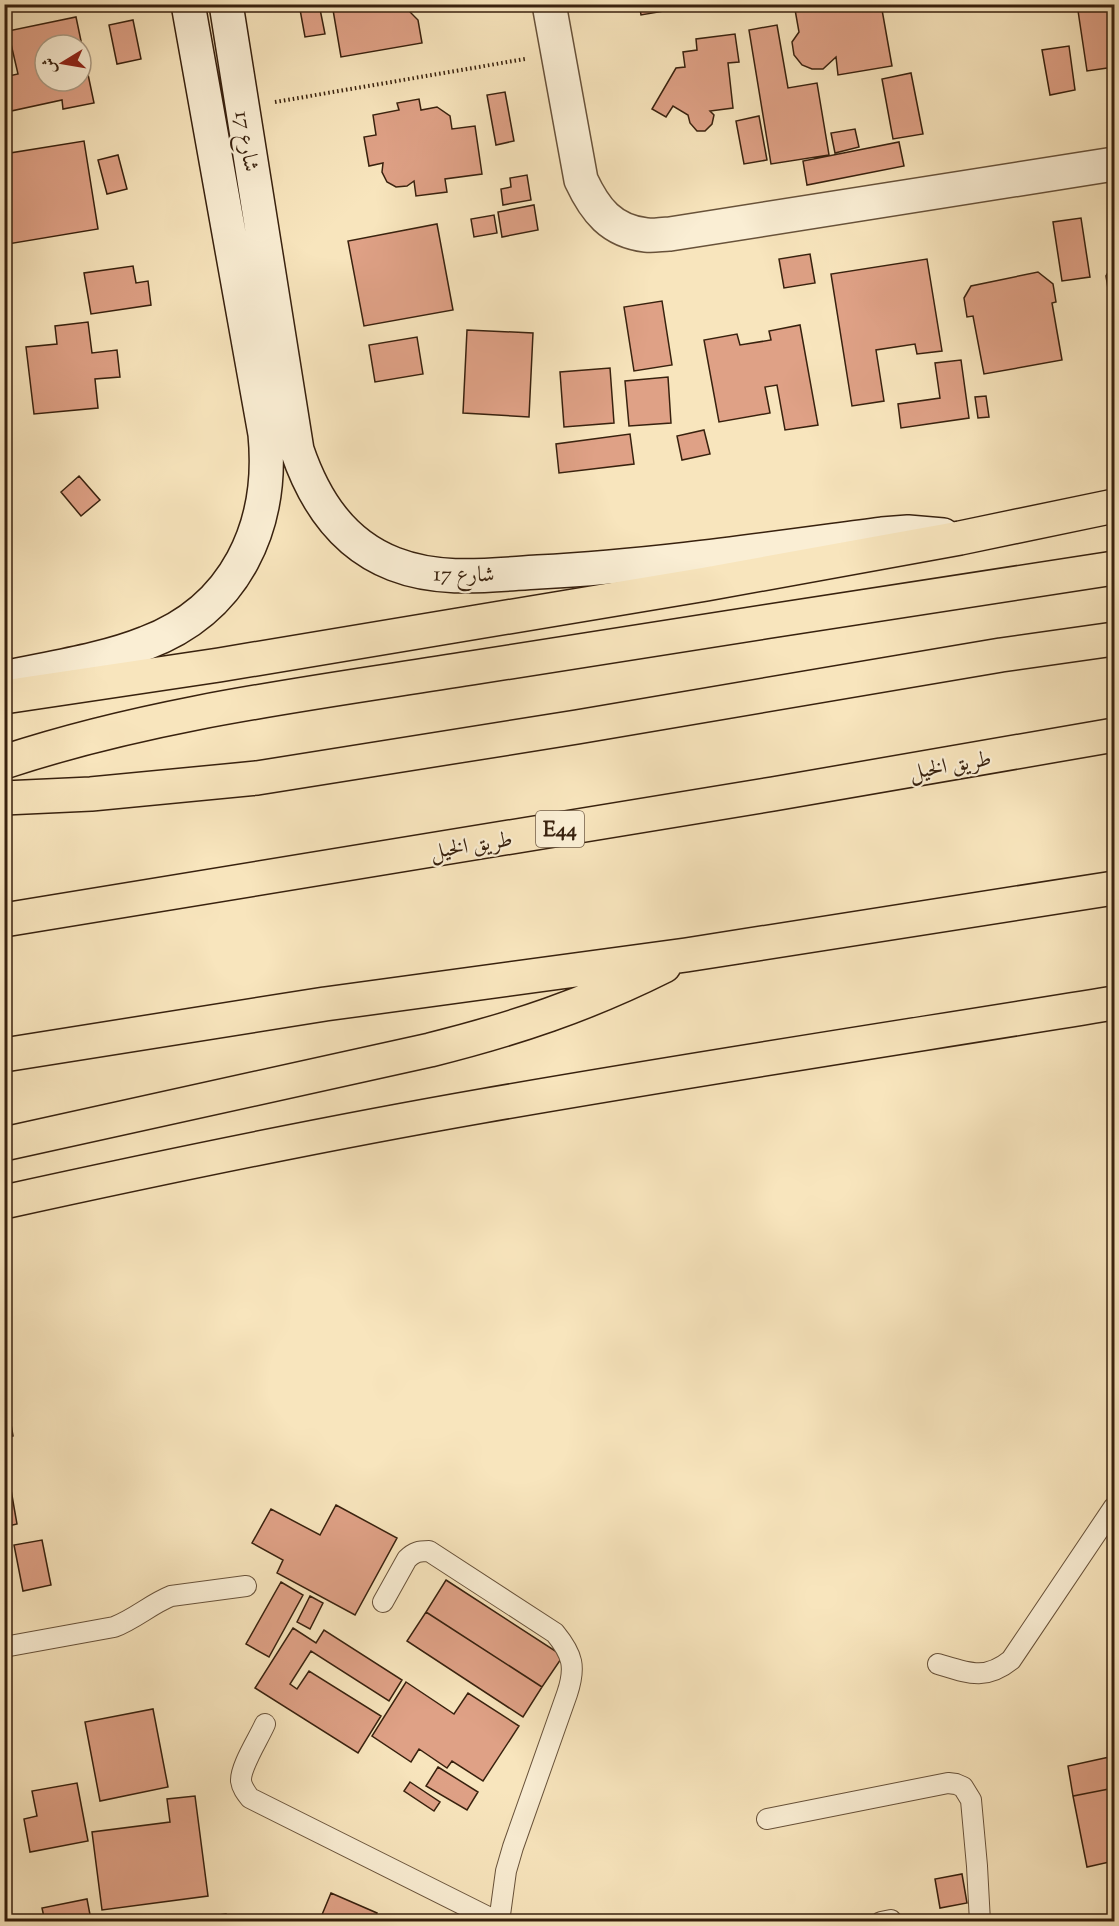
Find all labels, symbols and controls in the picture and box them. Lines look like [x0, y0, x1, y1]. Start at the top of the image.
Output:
north arrow [33, 33, 93, 93]
text: ش [38, 55, 64, 75]
street label: 17 شارع [224, 109, 266, 174]
street label: 17 شارع [433, 559, 495, 593]
street label: طريق الخيل [907, 744, 994, 790]
road number: E44 [536, 811, 584, 847]
street label: طريق الخيل [428, 825, 515, 869]

